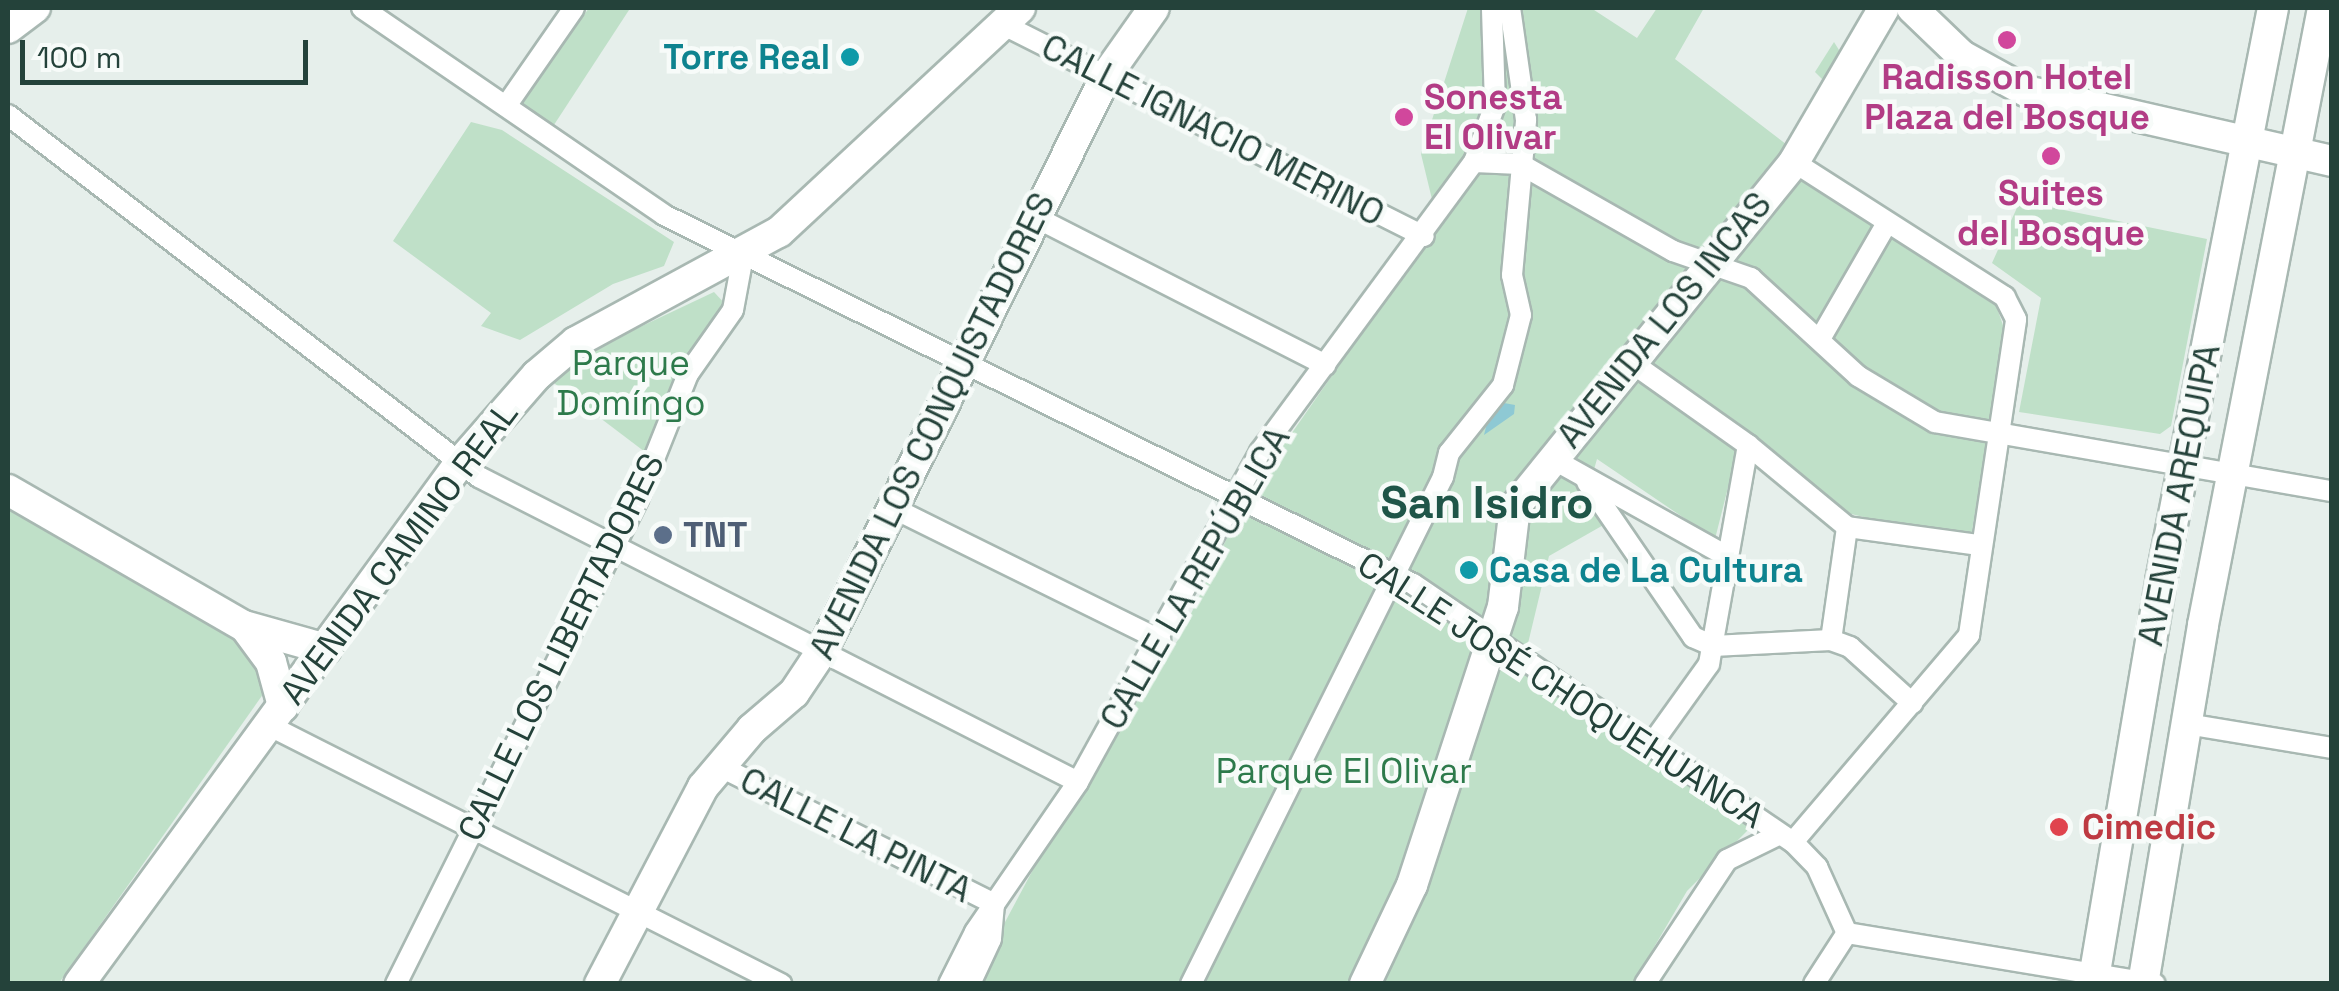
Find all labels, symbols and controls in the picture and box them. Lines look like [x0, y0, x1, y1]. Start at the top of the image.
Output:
scale bar [25, 20, 312, 82]
street label: CALLE IGNACIO MERINO [1035, 25, 1391, 235]
marker: Radisson Hotel Plaza del Bosque [1996, 29, 2018, 51]
place label: Torre Real [663, 36, 830, 78]
text: 100 m [37, 38, 122, 77]
marker: Torre Real [839, 46, 861, 68]
place label: Radisson Hotel Plaza del Bosque [1864, 56, 2150, 138]
place label: Sonesta El Olivar [1424, 76, 1563, 158]
marker: Sonesta El Olivar [1393, 106, 1415, 128]
marker: Suites del Bosque [2040, 145, 2062, 167]
place label: Suites del Bosque [1957, 172, 2145, 254]
street label: AVENIDA LOS INCAS [1548, 184, 1780, 456]
street label: AVENIDA LOS CONQUISTADORES [800, 186, 1064, 666]
street label: AVENIDA AREQUIPA [2129, 340, 2229, 650]
park label: Parque Domíngo [556, 342, 706, 424]
street label: AVENIDA CAMINO REAL [271, 393, 527, 713]
street label: CALLE LA REPÚBLICA [1091, 419, 1299, 737]
street label: CALLE LOS LIBERTADORES [449, 447, 673, 847]
district label: San Isidro [1380, 476, 1594, 530]
place label: TNT [683, 514, 748, 556]
marker: TNT [652, 524, 674, 546]
street label: CALLE JOSÉ CHOQUEHUANCA [1350, 543, 1772, 837]
place label: Casa de La Cultura [1489, 549, 1803, 591]
marker: Casa de La Cultura [1458, 559, 1480, 581]
park label: Parque El Olivar [1216, 750, 1472, 792]
street label: CALLE LA PINTA [733, 759, 979, 911]
place label: Cimedic [2082, 806, 2216, 848]
marker: Cimedic [2046, 814, 2072, 840]

